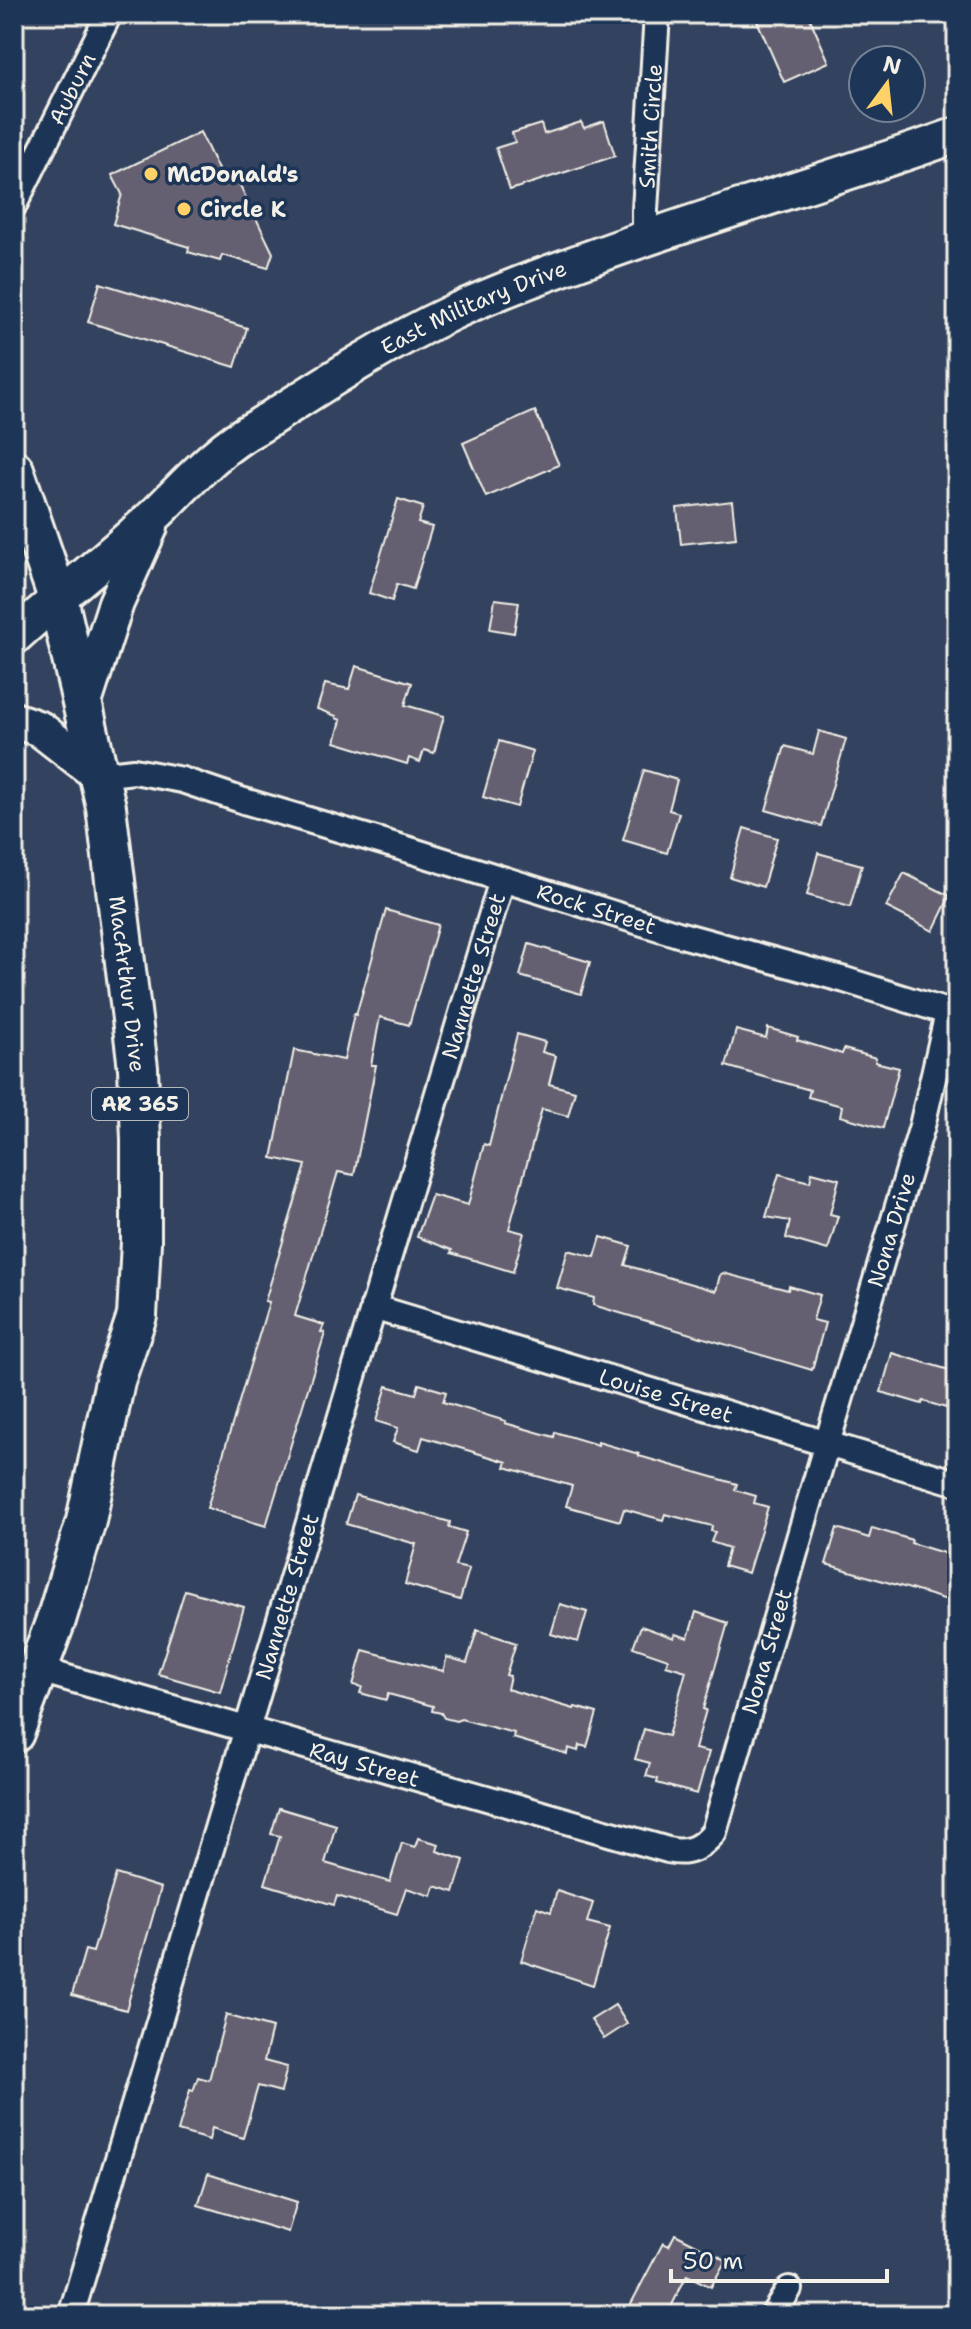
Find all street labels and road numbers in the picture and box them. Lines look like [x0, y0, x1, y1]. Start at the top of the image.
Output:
street label: Auburn [42, 48, 102, 130]
street label: Smith Circle [632, 63, 668, 190]
street label: East Military Drive [375, 253, 570, 361]
street label: Rock Street [533, 876, 660, 941]
street label: Nannette Street [435, 890, 512, 1063]
street label: MacArthur Drive [102, 894, 153, 1074]
road number: AR 365 [92, 1088, 188, 1120]
street label: Nona Drive [860, 1169, 922, 1291]
street label: Louise Street [596, 1361, 736, 1429]
street label: Nannette Street [248, 1510, 325, 1683]
street label: Nona Street [734, 1586, 798, 1718]
street label: Ray Street [306, 1735, 423, 1793]

